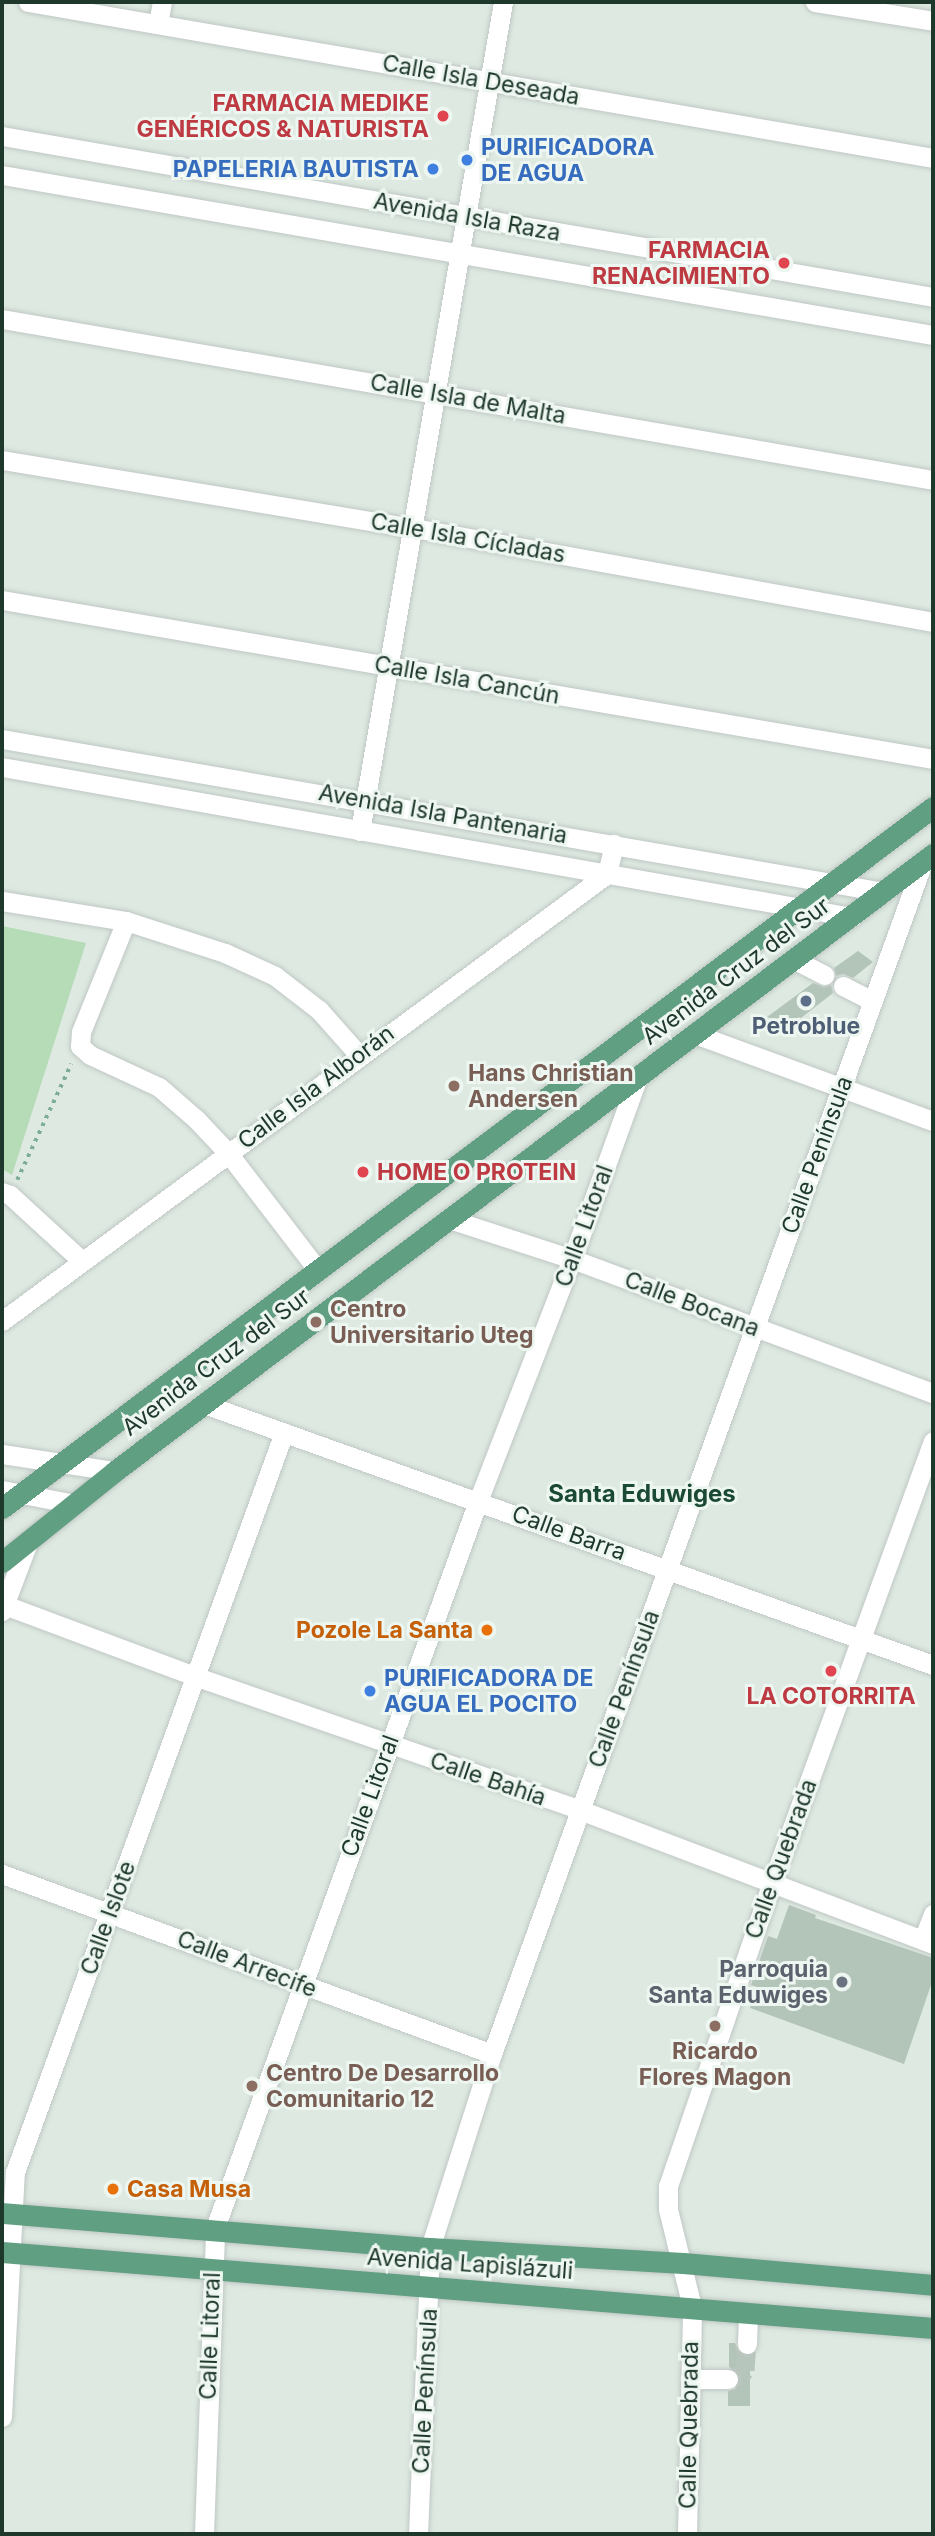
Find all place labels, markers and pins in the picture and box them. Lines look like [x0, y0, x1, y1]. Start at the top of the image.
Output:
place label: FARMACIA MEDIKE GENÉRICOS & NATURISTA [137, 89, 429, 143]
marker: FARMACIA MEDIKE GENÉRICOS & NATURISTA [435, 108, 451, 124]
place label: PURIFICADORA DE AGUA [481, 133, 654, 187]
marker: PURIFICADORA DE AGUA [459, 152, 475, 168]
place label: PAPELERIA BAUTISTA [173, 155, 419, 183]
marker: PAPELERIA BAUTISTA [425, 161, 441, 177]
place label: FARMACIA RENACIMIENTO [592, 236, 770, 290]
marker: FARMACIA RENACIMIENTO [776, 255, 792, 271]
marker: Petroblue [798, 993, 814, 1009]
place label: Petroblue [752, 1012, 860, 1040]
place label: Hans Christian Andersen [468, 1059, 633, 1113]
marker: Hans Christian Andersen [446, 1078, 462, 1094]
place label: HOME O PROTEIN [377, 1158, 576, 1186]
marker: HOME O PROTEIN [355, 1164, 371, 1180]
place label: Centro Universitario Uteg [330, 1295, 533, 1349]
marker: Centro Universitario Uteg [308, 1314, 324, 1330]
place label: Pozole La Santa [296, 1616, 473, 1644]
marker: Pozole La Santa [479, 1622, 495, 1638]
marker: LA COTORRITA [823, 1663, 839, 1679]
place label: PURIFICADORA DE AGUA EL POCITO [384, 1664, 593, 1718]
place label: LA COTORRITA [746, 1682, 916, 1710]
marker: PURIFICADORA DE AGUA EL POCITO [362, 1683, 378, 1699]
place label: Parroquia Santa Eduwiges [648, 1955, 828, 2009]
marker: Parroquia Santa Eduwiges [834, 1974, 850, 1990]
marker: Ricardo Flores Magon [707, 2018, 723, 2034]
place label: Ricardo Flores Magon [639, 2037, 791, 2091]
place label: Centro De Desarrollo Comunitario 12 [266, 2059, 499, 2113]
marker: Centro De Desarrollo Comunitario 12 [244, 2078, 260, 2094]
place label: Casa Musa [127, 2175, 251, 2203]
marker: Casa Musa [105, 2181, 121, 2197]

